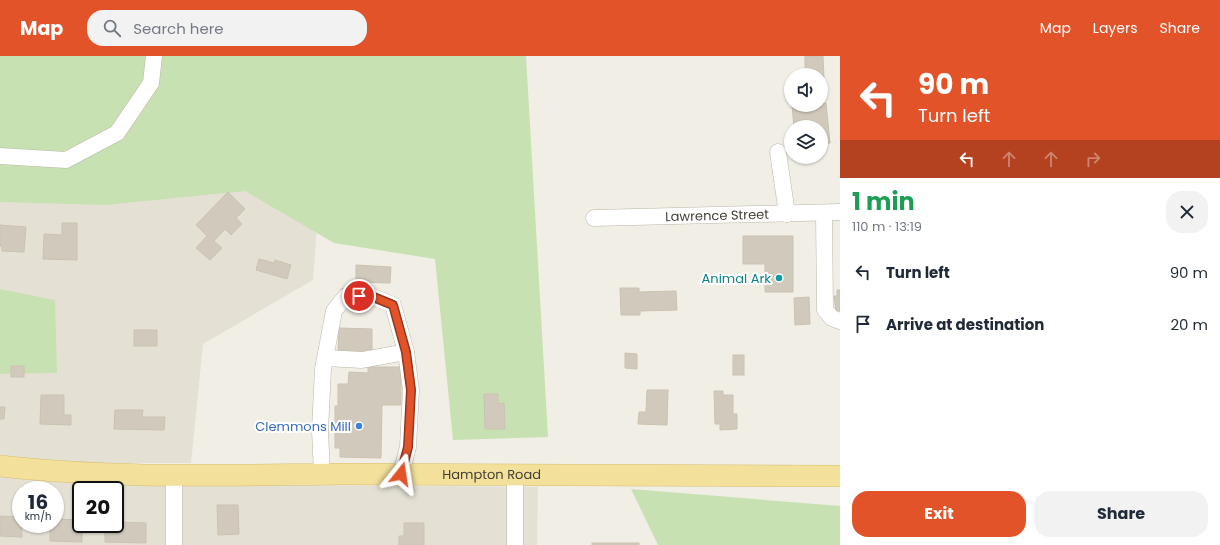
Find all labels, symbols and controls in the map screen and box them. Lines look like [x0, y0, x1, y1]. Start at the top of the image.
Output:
search box [87, 10, 367, 46]
text: Map [20, 15, 63, 42]
icon: search [101, 17, 123, 39]
text: Search here [133, 18, 224, 39]
text: Map [1040, 18, 1071, 38]
text: Layers [1093, 18, 1137, 38]
text: Share [1159, 18, 1200, 38]
text: 90 m [918, 65, 989, 104]
map controls [784, 68, 828, 164]
button: sound [784, 68, 828, 112]
icon: left [852, 72, 904, 124]
text: Turn left [918, 103, 990, 128]
button: layers [784, 120, 828, 164]
icon: left [956, 148, 978, 170]
icon: ahead [998, 148, 1020, 170]
icon: ahead [1040, 148, 1062, 170]
icon: right [1082, 148, 1104, 170]
text: 1 min [852, 185, 915, 218]
button: close [1166, 191, 1208, 233]
street label: Lawrence Street [665, 205, 769, 226]
text: 110 m · 13:19 [852, 217, 922, 236]
icon: left [852, 261, 874, 283]
text: Turn left [886, 262, 950, 283]
text: 90 m [1170, 262, 1208, 283]
place label: Animal Ark [702, 269, 771, 288]
marker: Animal Ark [774, 273, 784, 283]
pin [342, 279, 376, 313]
icon: arrive [348, 285, 370, 307]
icon: arrive [852, 313, 874, 335]
text: Arrive at destination [886, 314, 1044, 335]
text: 20 m [1170, 314, 1208, 335]
place label: Clemmons Mill [255, 417, 351, 436]
marker: Clemmons Mill [354, 421, 364, 431]
position arrow [380, 453, 422, 495]
street label: Hampton Road [442, 465, 541, 484]
speed limit sign: 20 [72, 481, 124, 533]
text: 16 [28, 488, 48, 516]
button: Exit [852, 491, 1026, 537]
button: Share [1034, 491, 1208, 537]
text: km/h [25, 509, 51, 524]

